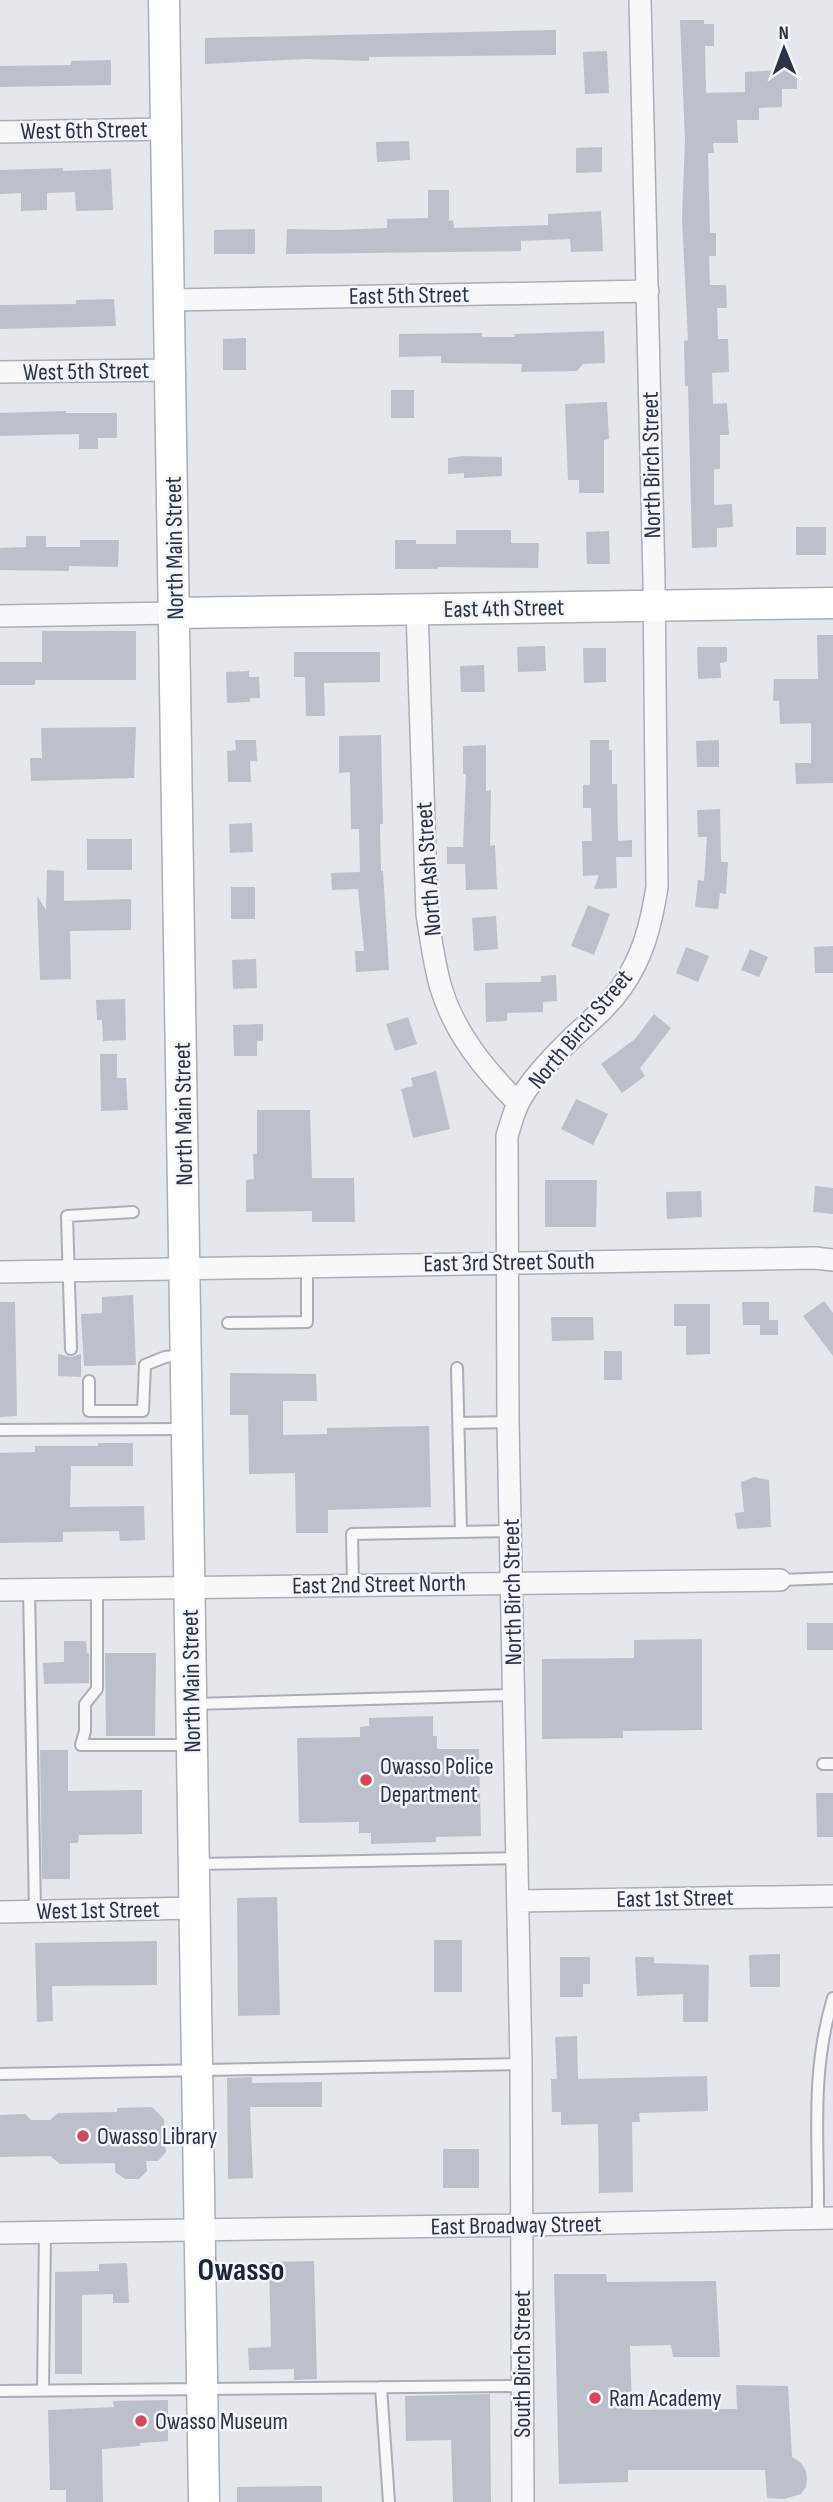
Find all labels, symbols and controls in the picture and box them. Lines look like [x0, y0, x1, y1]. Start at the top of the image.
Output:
north arrow [749, 14, 819, 84]
text: N [778, 22, 789, 45]
street label: West 6th Street [20, 115, 148, 146]
street label: East 5th Street [349, 280, 469, 311]
street label: West 5th Street [23, 356, 149, 387]
street label: North Birch Street [636, 391, 667, 539]
street label: North Main Street [159, 476, 190, 620]
street label: East 4th Street [443, 593, 565, 624]
street label: North Ash Street [409, 801, 448, 937]
street label: North Birch Street [522, 964, 639, 1095]
street label: North Main Street [168, 1042, 199, 1186]
street label: East 3rd Street South [423, 1247, 595, 1278]
street label: North Birch Street [497, 1518, 528, 1666]
street label: East 2nd Street North [292, 1568, 466, 1601]
street label: North Main Street [176, 1609, 207, 1753]
place label: Owasso Police Department [380, 1752, 494, 1809]
marker: Owasso Police Department [358, 1772, 374, 1788]
street label: East 1st Street [616, 1883, 734, 1914]
street label: West 1st Street [36, 1895, 160, 1926]
place label: Owasso Library [97, 2122, 217, 2151]
marker: Owasso Library [75, 2128, 91, 2144]
street label: East Broadway Street [430, 2210, 602, 2241]
district label: Owasso [198, 2251, 284, 2290]
street label: South Birch Street [508, 2290, 537, 2438]
place label: Ram Academy [609, 2384, 722, 2413]
marker: Ram Academy [587, 2390, 603, 2406]
place label: Owasso Museum [155, 2407, 288, 2436]
marker: Owasso Museum [133, 2413, 149, 2429]

